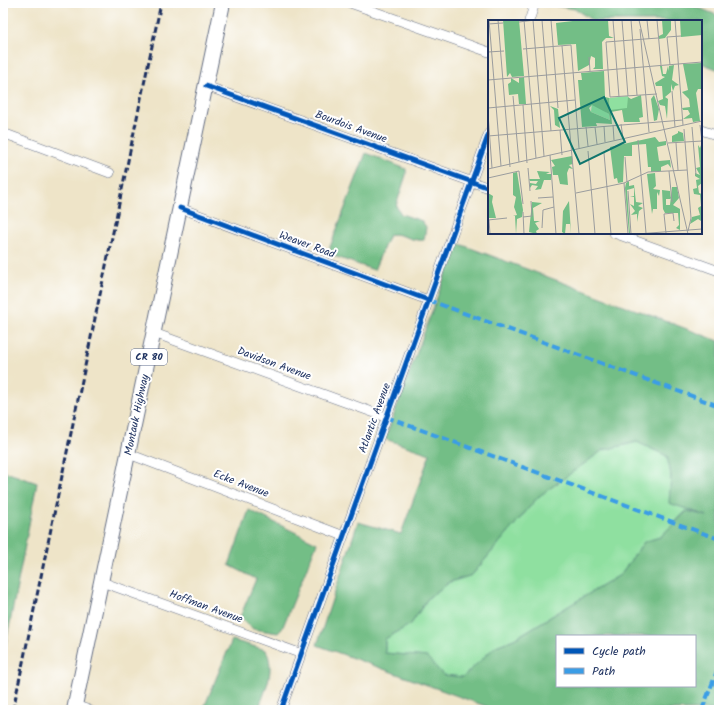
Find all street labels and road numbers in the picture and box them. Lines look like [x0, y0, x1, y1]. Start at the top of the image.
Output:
street label: Bourdois Avenue [312, 106, 390, 148]
street label: Weaver Road [276, 227, 338, 264]
street label: Davidson Avenue [235, 342, 313, 386]
road number: CR 80 [131, 349, 167, 365]
street label: Montauk Highway [120, 372, 155, 457]
street label: Atlantic Avenue [354, 380, 396, 455]
street label: Ecke Avenue [211, 465, 271, 503]
street label: Hoffman Avenue [167, 585, 245, 629]

